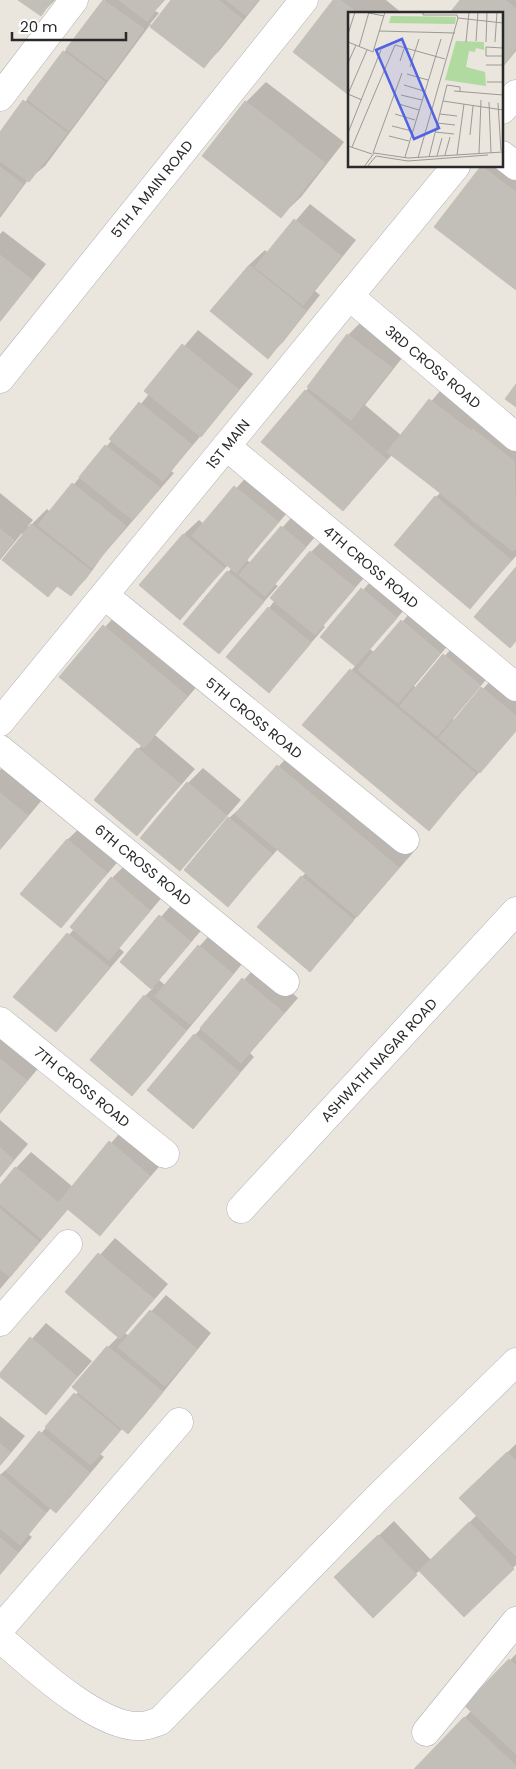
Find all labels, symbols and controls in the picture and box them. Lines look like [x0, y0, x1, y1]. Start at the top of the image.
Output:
scale bar [12, 10, 126, 42]
inset map [348, 12, 504, 168]
text: 20 m [20, 16, 58, 37]
street label: 5TH A MAIN ROAD [106, 136, 198, 242]
street label: 3RD CROSS ROAD [381, 321, 485, 413]
street label: 1ST MAIN [202, 415, 254, 473]
street label: 4TH CROSS ROAD [319, 521, 423, 613]
street label: 5TH CROSS ROAD [201, 673, 307, 763]
street label: 6TH CROSS ROAD [90, 820, 196, 910]
street label: ASHWATH NAGAR ROAD [316, 994, 442, 1126]
street label: 7TH CROSS ROAD [30, 1042, 134, 1132]

